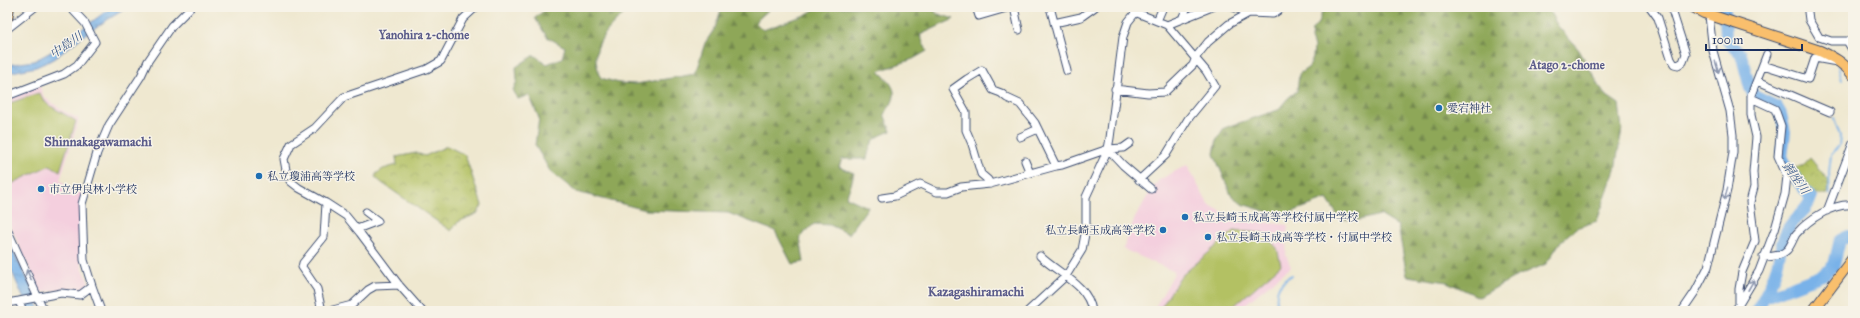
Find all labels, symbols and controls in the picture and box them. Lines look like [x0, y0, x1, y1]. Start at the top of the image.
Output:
scale bar [1706, 26, 1802, 52]
water label: 中島川 [47, 28, 86, 61]
district label: Yanohira 2-chome [378, 28, 469, 42]
text: 100 m [1712, 33, 1743, 47]
district label: Atago 2-chome [1528, 58, 1605, 73]
one-way arrow [1714, 60, 1721, 73]
place label: 愛宕神社 [1447, 102, 1491, 115]
marker: 愛宕神社 [1434, 103, 1444, 113]
district label: Shinnakagawamachi [44, 134, 152, 150]
water label: 銅座川 [1780, 159, 1813, 198]
place label: 私立瓊浦高等学校 [267, 170, 355, 183]
marker: 私立瓊浦高等学校 [254, 171, 264, 181]
place label: 市立伊良林小学校 [49, 183, 137, 196]
marker: 市立伊良林小学校 [36, 184, 46, 194]
one-way arrow [1722, 188, 1729, 201]
place label: 私立長崎玉成高等学校付属中学校 [1193, 211, 1358, 224]
marker: 私立長崎玉成高等学校付属中学校 [1180, 212, 1190, 222]
place label: 私立長崎玉成高等学校 [1045, 224, 1155, 237]
marker: 私立長崎玉成高等学校 [1158, 225, 1168, 235]
place label: 私立長崎玉成高等学校・付属中学校 [1216, 231, 1392, 244]
marker: 私立長崎玉成高等学校・付属中学校 [1203, 232, 1213, 242]
one-way arrow [25, 270, 32, 282]
one-way arrow [1747, 279, 1755, 291]
district label: Kazagashiramachi [928, 284, 1025, 300]

